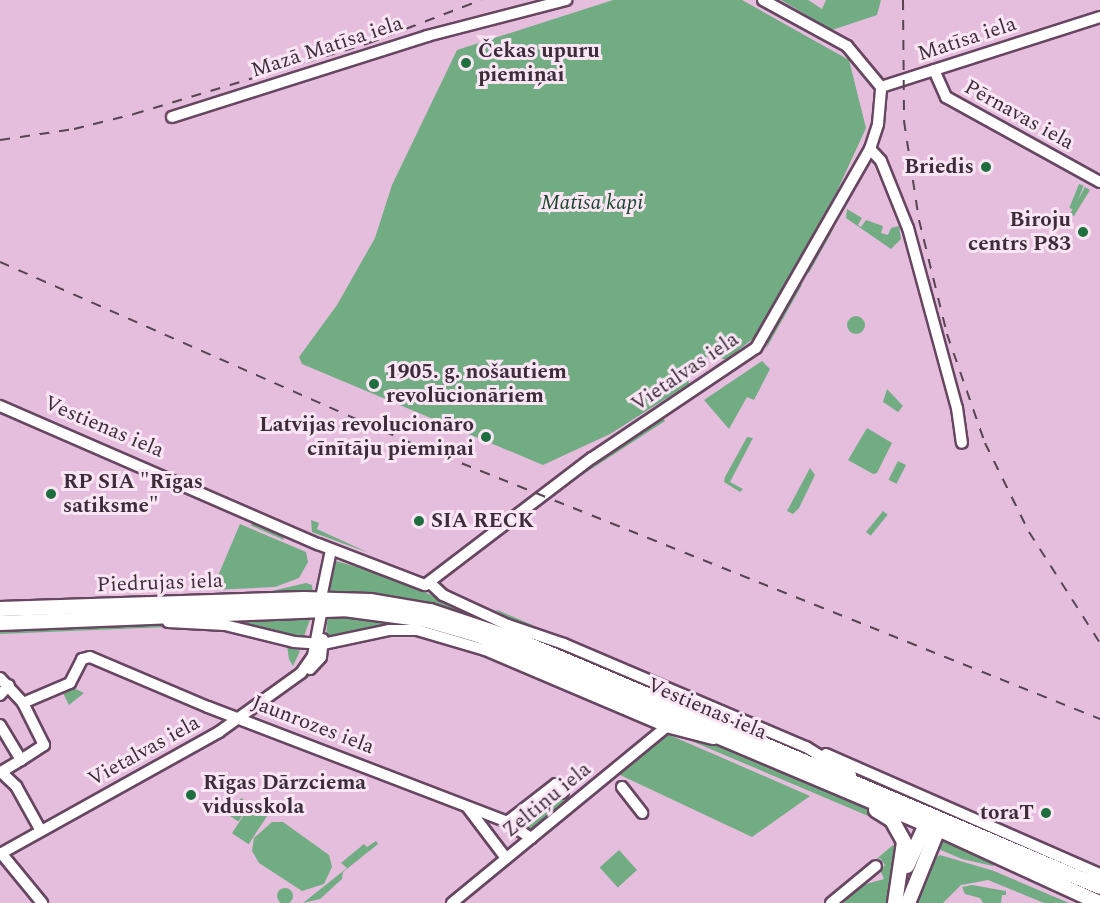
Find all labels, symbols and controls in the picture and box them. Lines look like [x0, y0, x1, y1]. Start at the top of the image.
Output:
street label: Mazā Matīsa iela [248, 11, 406, 83]
street label: Matīsa iela [915, 11, 1019, 67]
place label: Čekas upuru piemiņai [478, 38, 600, 88]
marker: Čekas upuru piemiņai [459, 56, 473, 70]
street label: Pērnavas iela [960, 74, 1078, 156]
place label: Briedis [904, 154, 974, 180]
marker: Briedis [979, 160, 993, 174]
park label: Matīsa kapi [541, 190, 643, 216]
place label: Biroju centrs P83 [968, 207, 1071, 257]
marker: Biroju centrs P83 [1076, 225, 1090, 239]
street label: Vietalvas iela [627, 327, 743, 417]
place label: 1905. g. nošautiem revolūcionāriem [386, 359, 567, 409]
marker: 1905. g. nošautiem revolūcionāriem [367, 377, 381, 391]
street label: Vestienas iela [40, 390, 168, 464]
place label: Latvijas revolucionāro cīnītāju piemiņai [259, 412, 474, 462]
marker: Latvijas revolucionāro cīnītāju piemiņai [479, 430, 493, 444]
place label: RP SIA "Rīgas satiksme" [63, 469, 203, 519]
marker: RP SIA "Rīgas satiksme" [44, 487, 58, 501]
place label: SIA RECK [431, 508, 534, 534]
marker: SIA RECK [412, 514, 426, 528]
street label: Piedrujas iela [96, 568, 224, 598]
street label: Vestienas iela [643, 672, 771, 746]
street label: Jaunrozes iela [248, 690, 378, 760]
street label: Vietalvas iela [84, 710, 204, 792]
street label: Zeltiņu iela [498, 757, 596, 843]
place label: Rīgas Dārzciema vidusskola [203, 770, 366, 820]
marker: Rīgas Dārzciema vidusskola [184, 788, 198, 802]
place label: toraT [980, 800, 1034, 826]
marker: toraT [1039, 806, 1053, 820]

